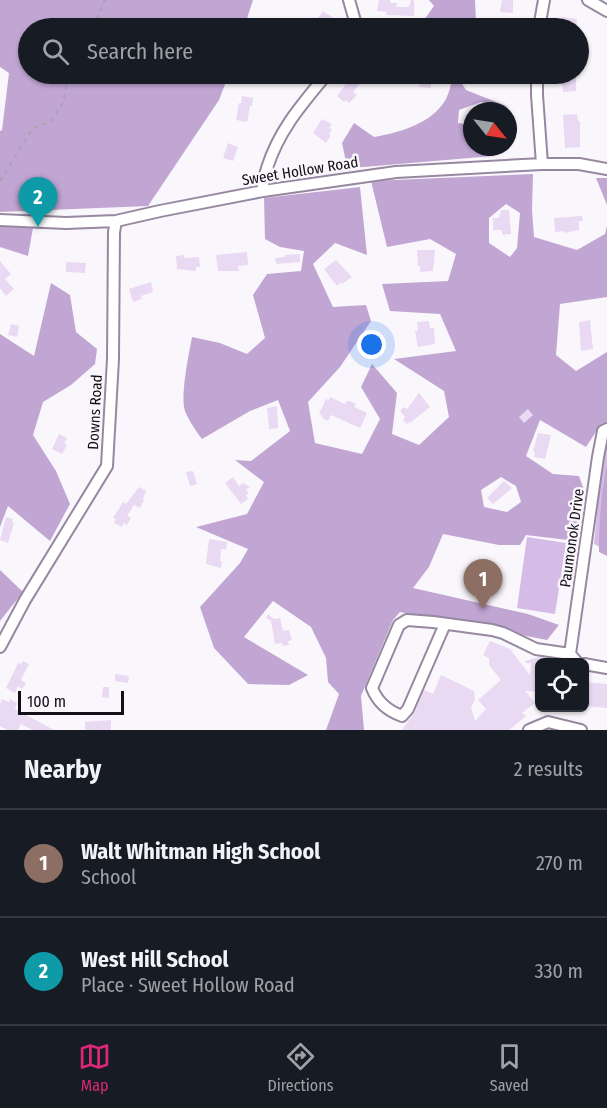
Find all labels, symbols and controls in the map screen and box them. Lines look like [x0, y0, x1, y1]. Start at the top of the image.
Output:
search box [18, 18, 589, 84]
icon: search [39, 35, 72, 68]
text: Search here [87, 38, 193, 65]
north arrow [463, 102, 517, 156]
street label: Sweet Hollow Road [240, 153, 360, 189]
pin: 2 [18, 178, 57, 227]
your location [357, 330, 386, 359]
street label: Downs Road [84, 374, 106, 450]
street label: Paumonok Drive [556, 487, 588, 589]
pin: 1 [464, 560, 502, 609]
map controls [535, 658, 589, 712]
button: locate [535, 658, 589, 712]
scale bar [18, 688, 124, 716]
text: 100 m [27, 692, 66, 711]
text: Nearby [24, 754, 101, 785]
text: 2 results [514, 757, 583, 781]
text: Walt Whitman High School [81, 838, 320, 865]
text: 1 [39, 851, 48, 875]
text: 270 m [536, 851, 583, 875]
text: School [81, 865, 136, 889]
text: West Hill School [81, 946, 228, 973]
text: 2 [39, 959, 48, 983]
text: 330 m [534, 959, 583, 983]
text: Place · Sweet Hollow Road [81, 973, 295, 997]
tab: Map [78, 1040, 111, 1095]
tab: Directions [267, 1040, 334, 1095]
tab: Saved [490, 1040, 529, 1095]

